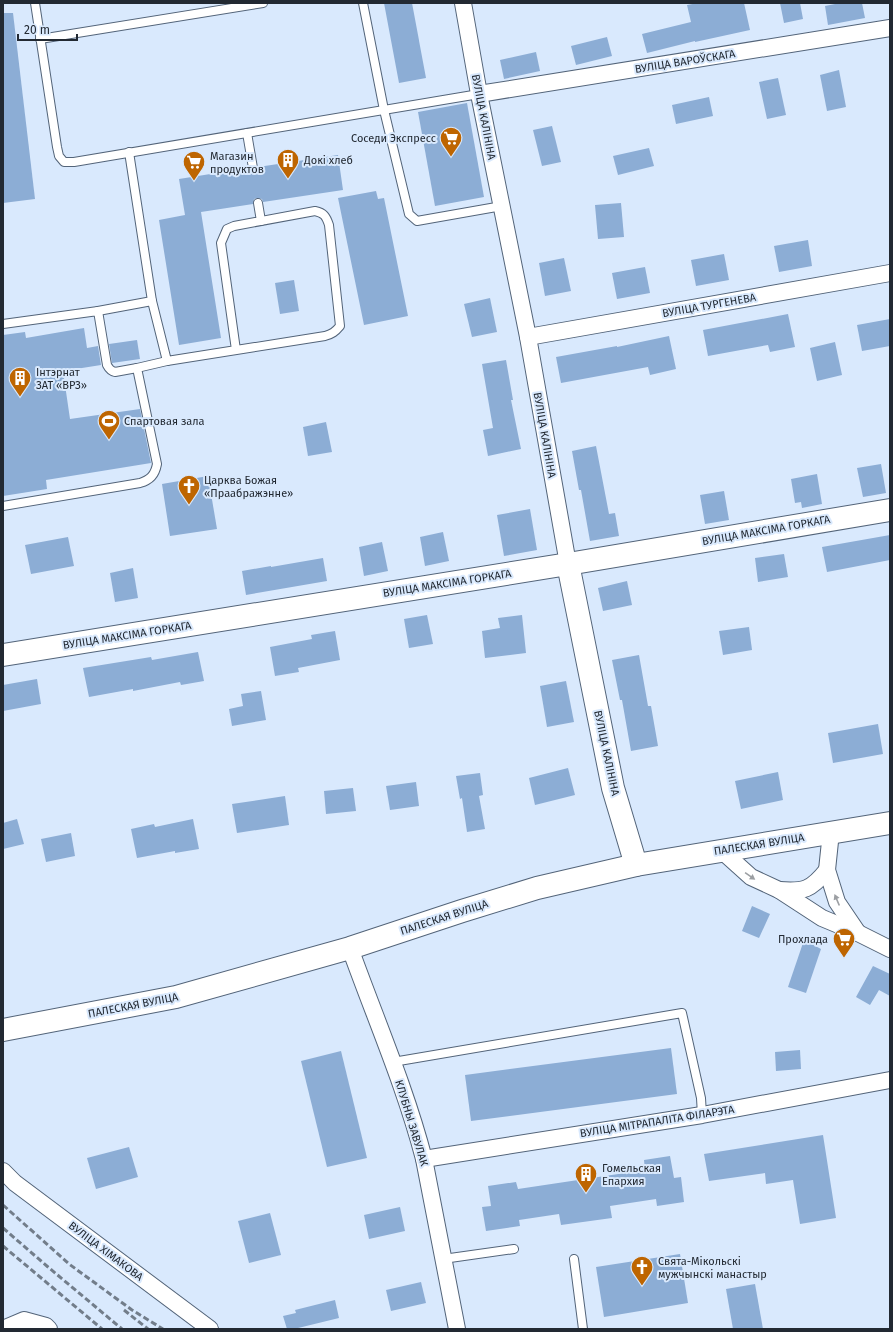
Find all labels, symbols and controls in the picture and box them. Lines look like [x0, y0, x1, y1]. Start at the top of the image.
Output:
scale bar [18, 16, 77, 42]
text: 20 m [24, 23, 50, 37]
street label: ВУЛІЦА ВАРОЎСКАГА [634, 46, 737, 76]
street label: ВУЛІЦА КАЛІНІНА [469, 73, 498, 162]
supermarket icon: Соседи Экспресс [438, 125, 464, 158]
place label: Соседи Экспресс [351, 132, 436, 145]
building icon: Докі хлеб [275, 147, 301, 180]
supermarket icon: Магазин продуктов [181, 149, 207, 182]
place label: Магазин продуктов [210, 150, 264, 176]
place label: Докі хлеб [303, 154, 353, 167]
street label: ВУЛІЦА ТУРГЕНЕВА [661, 291, 758, 320]
building icon: Інтэрнат ЗАТ «ВРЗ» [7, 365, 33, 398]
place label: Інтэрнат ЗАТ «ВРЗ» [36, 366, 87, 392]
street label: ВУЛІЦА КАЛІНІНА [531, 391, 559, 480]
sports icon: Спартовая зала [96, 408, 122, 441]
place label: Спартовая зала [124, 415, 205, 428]
church icon: Царква Божая «Праабражэнне» [176, 473, 202, 506]
place label: Царква Божая «Праабражэнне» [204, 474, 293, 500]
street label: ВУЛІЦА МАКСІМА ГОРКАГА [701, 513, 832, 548]
street label: ВУЛІЦА МАКСІМА ГОРКАГА [382, 567, 513, 600]
street label: ВУЛІЦА МАКСІМА ГОРКАГА [62, 619, 193, 652]
street label: ВУЛІЦА КАЛІНІНА [591, 709, 622, 798]
street label: ПАЛЕСКАЯ ВУЛІЦА [713, 831, 806, 858]
one-way arrow [745, 872, 756, 879]
one-way arrow [834, 894, 840, 906]
street label: ПАЛЕСКАЯ ВУЛІЦА [399, 897, 490, 938]
supermarket icon: Прохлада [831, 926, 857, 959]
place label: Прохлада [778, 933, 828, 946]
street label: ПАЛЕСКАЯ ВУЛІЦА [87, 990, 180, 1021]
street label: КЛУБНЫ ЗАВУЛАК [392, 1078, 431, 1168]
street label: ВУЛІЦА МІТРАПАЛІТА ФІЛАРЭТА [579, 1103, 736, 1140]
building icon: Гомельская Епархия [573, 1161, 599, 1194]
place label: Гомельская Епархия [602, 1162, 661, 1188]
street label: ВУЛІЦА ХІМАКОВА [66, 1219, 146, 1284]
church icon: Свята-Мікольскі мужчынскі манастыр [629, 1254, 655, 1287]
place label: Свята-Мікольскі мужчынскі манастыр [658, 1255, 767, 1281]

